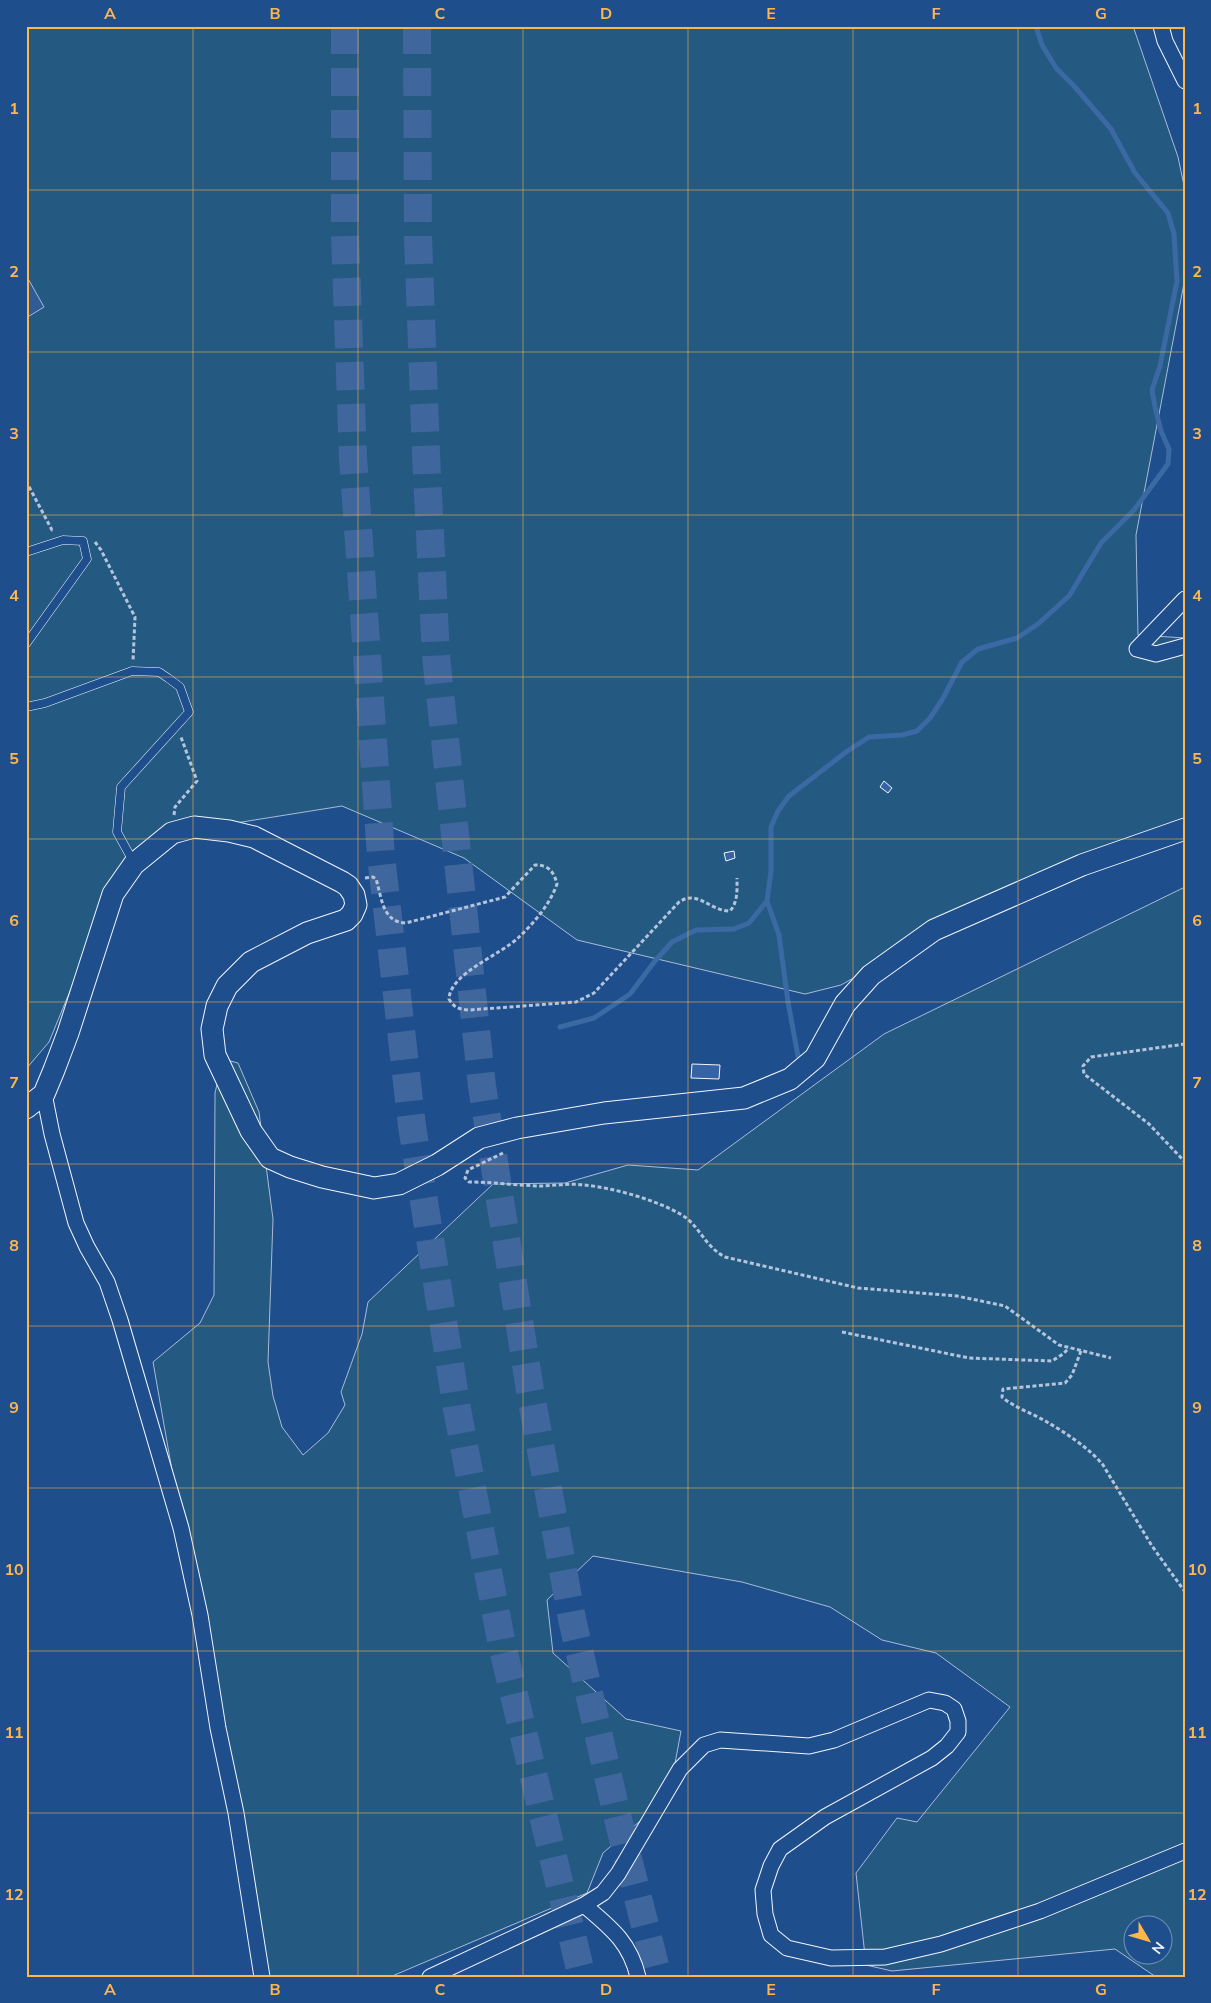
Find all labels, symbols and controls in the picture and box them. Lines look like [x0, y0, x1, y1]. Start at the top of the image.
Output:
text: A [104, 3, 116, 23]
text: B [269, 3, 281, 23]
text: C [435, 3, 446, 23]
text: D [600, 3, 612, 23]
text: E [766, 3, 776, 23]
text: F [931, 3, 941, 23]
text: G [1095, 3, 1107, 23]
text: 1 [9, 98, 19, 118]
text: 1 [1192, 98, 1202, 118]
text: 2 [9, 261, 19, 281]
text: 2 [1192, 261, 1202, 281]
text: 3 [9, 423, 19, 443]
text: 3 [1192, 423, 1202, 443]
text: 4 [9, 585, 19, 605]
text: 4 [1192, 585, 1202, 605]
text: 5 [9, 748, 19, 768]
text: 5 [1192, 748, 1202, 768]
text: 6 [9, 910, 19, 930]
text: 6 [1192, 910, 1202, 930]
text: 7 [9, 1072, 19, 1092]
text: 7 [1192, 1072, 1202, 1092]
text: 8 [9, 1235, 19, 1255]
text: 8 [1192, 1235, 1202, 1255]
text: 9 [9, 1397, 19, 1417]
text: 9 [1192, 1397, 1202, 1417]
text: 10 [4, 1559, 24, 1579]
text: 10 [1187, 1559, 1207, 1579]
text: 11 [4, 1722, 24, 1742]
text: 11 [1187, 1722, 1207, 1742]
text: 12 [4, 1884, 24, 1904]
text: 12 [1187, 1884, 1207, 1904]
north arrow [1124, 1916, 1174, 1966]
text: N [1148, 1938, 1169, 1958]
text: A [104, 1979, 116, 1999]
text: B [269, 1979, 281, 1999]
text: C [435, 1979, 446, 1999]
text: D [600, 1979, 612, 1999]
text: E [766, 1979, 776, 1999]
text: F [931, 1979, 941, 1999]
text: G [1095, 1979, 1107, 1999]

